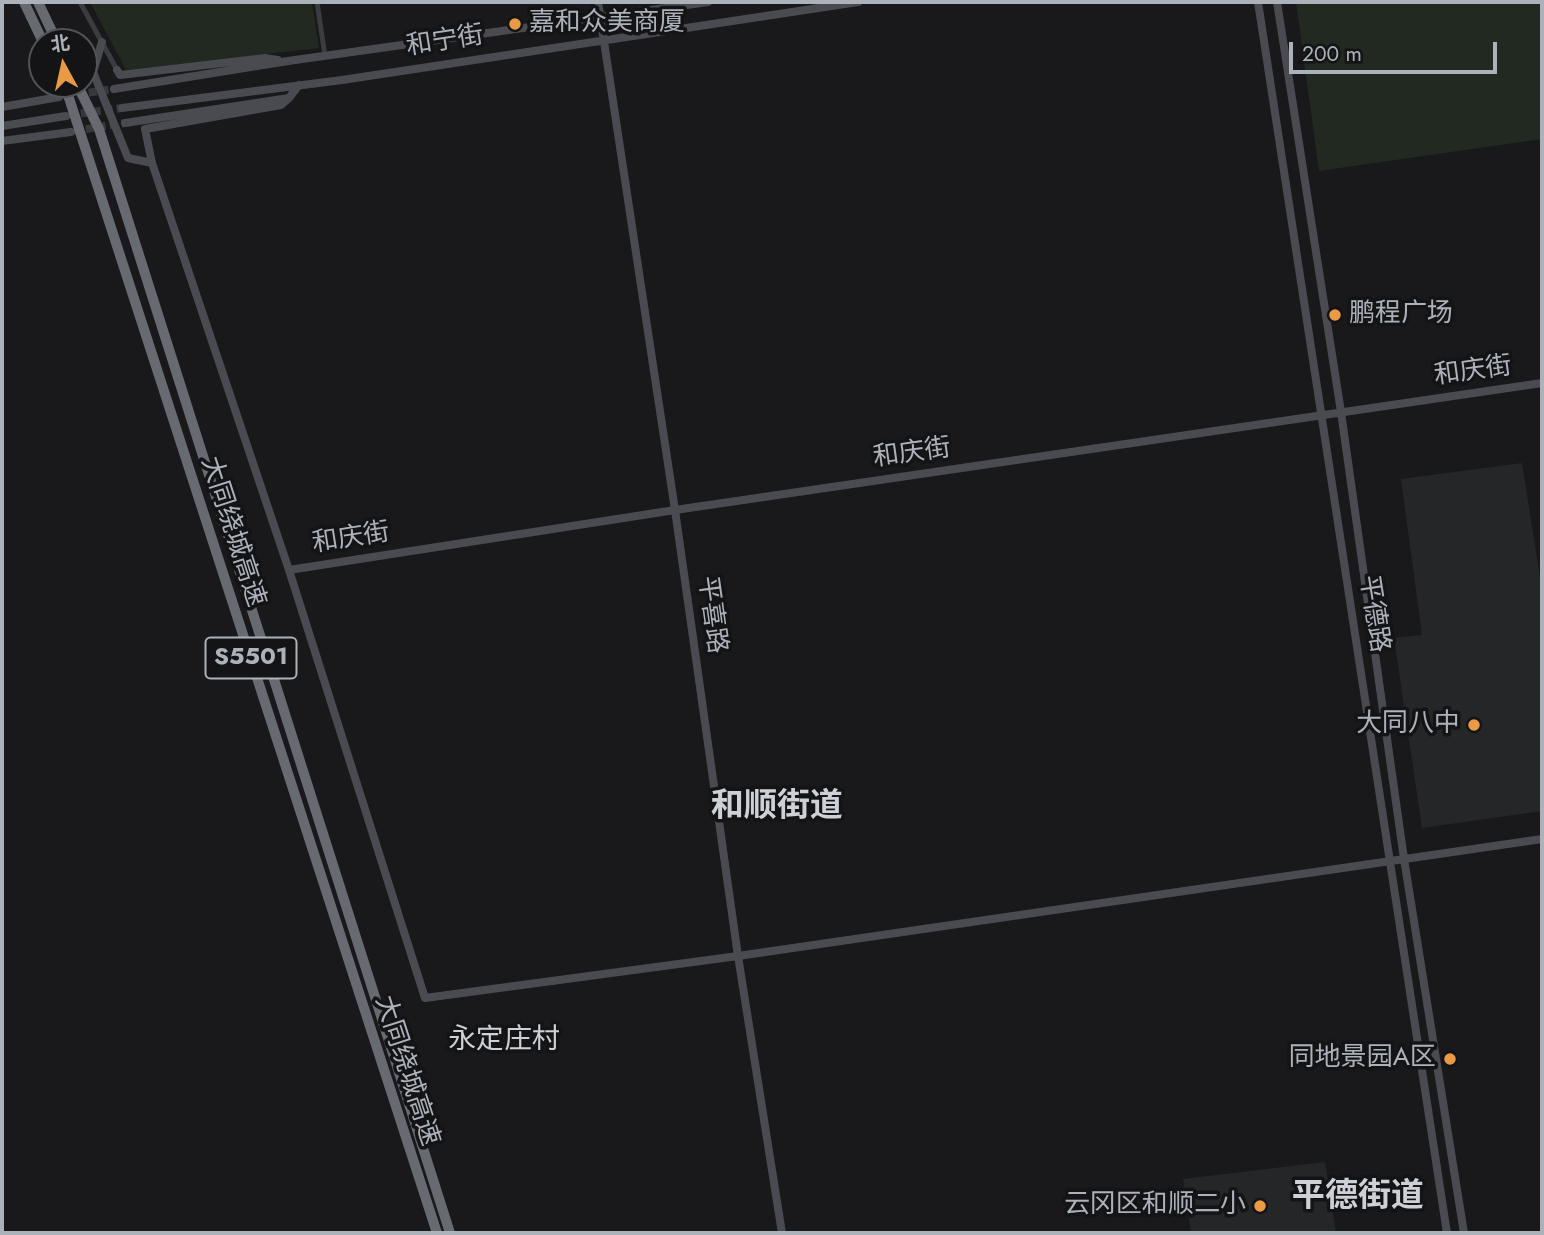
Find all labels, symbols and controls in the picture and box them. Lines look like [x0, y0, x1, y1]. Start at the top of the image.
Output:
place label: 嘉和众美商厦 [529, 8, 685, 40]
marker: 嘉和众美商厦 [507, 16, 523, 32]
street label: 和宁街 [404, 20, 486, 64]
north arrow [28, 28, 98, 98]
scale bar [1292, 28, 1500, 72]
text: 北 [49, 29, 72, 58]
text: 200 m [1302, 39, 1362, 69]
place label: 鹏程广场 [1349, 299, 1453, 331]
marker: 鹏程广场 [1327, 307, 1343, 323]
street label: 和庆街 [1432, 351, 1514, 393]
street label: 和庆街 [871, 433, 953, 475]
street label: 大同绕城高速 [193, 453, 271, 611]
street label: 和庆街 [310, 517, 392, 561]
street label: 平德路 [1351, 573, 1395, 655]
street label: 平喜路 [690, 574, 732, 656]
road number: S5501 [205, 638, 296, 678]
place label: 大同八中 [1356, 709, 1460, 741]
marker: 大同八中 [1466, 717, 1482, 733]
district label: 和顺街道 [711, 788, 843, 828]
street label: 大同绕城高速 [367, 992, 445, 1150]
district label: 永定庄村 [448, 1024, 560, 1058]
place label: 同地景园A区 [1289, 1043, 1436, 1075]
marker: 同地景园A区 [1442, 1051, 1458, 1067]
district label: 平德街道 [1292, 1178, 1424, 1218]
place label: 云冈区和顺二小 [1064, 1190, 1246, 1222]
marker: 云冈区和顺二小 [1252, 1198, 1268, 1214]

